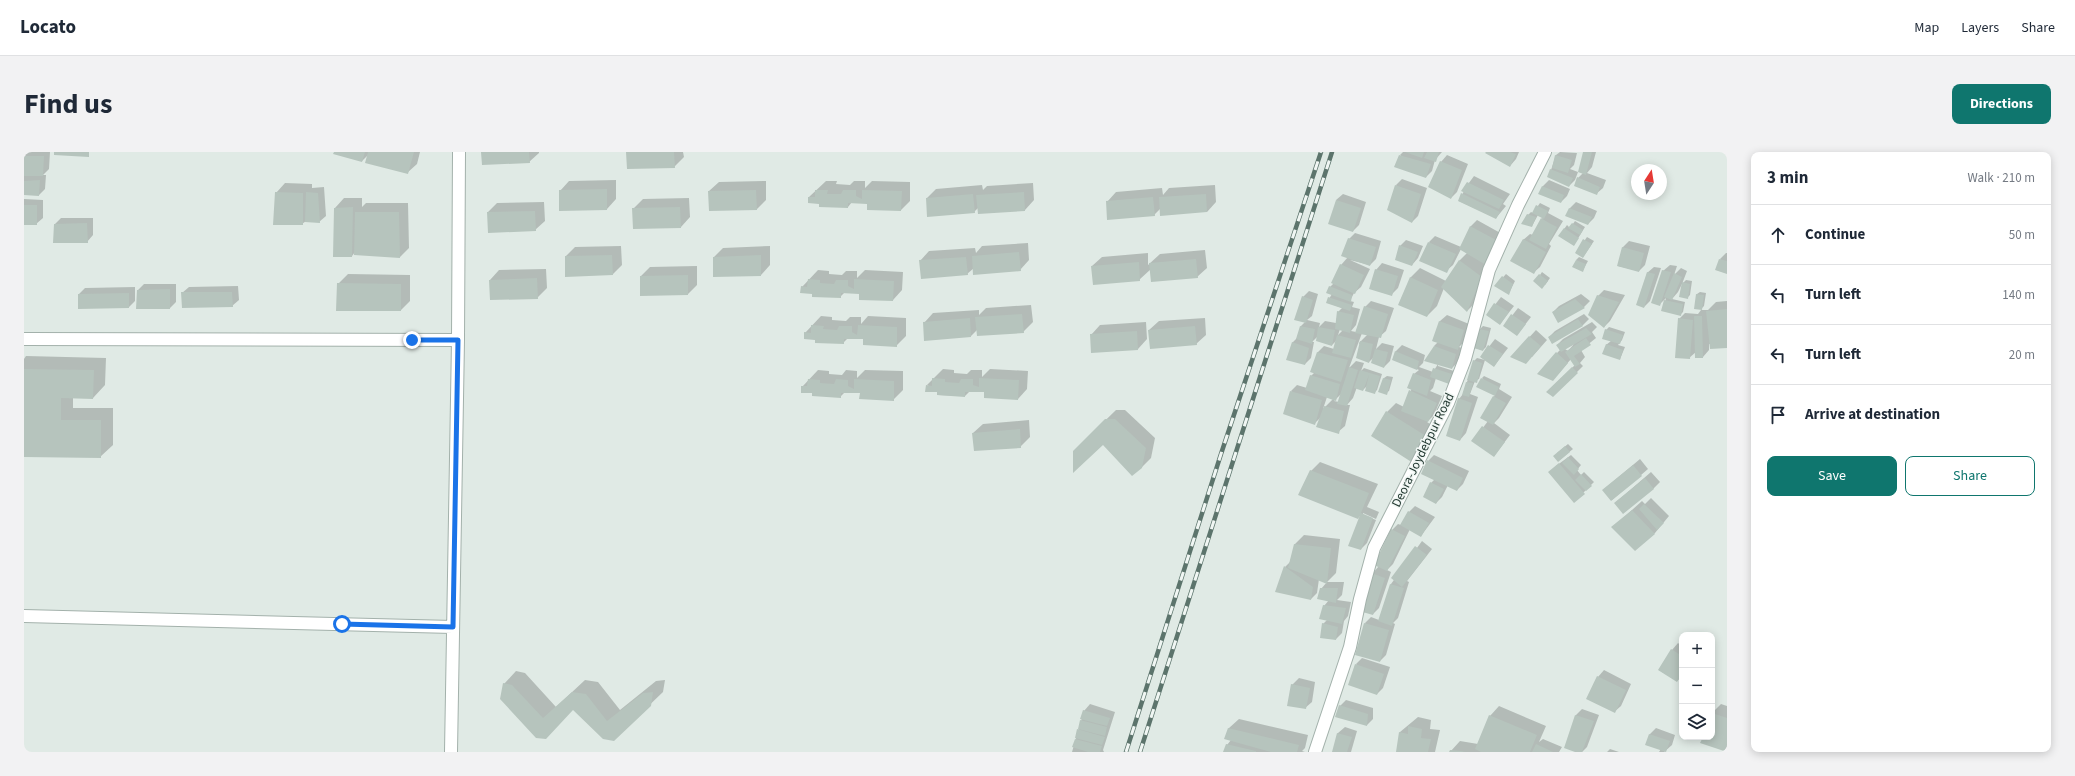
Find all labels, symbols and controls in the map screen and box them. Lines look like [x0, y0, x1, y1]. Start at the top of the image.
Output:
text: Locato [20, 14, 76, 41]
text: Map [1914, 18, 1939, 38]
text: Layers [1961, 18, 1999, 38]
text: Share [2021, 18, 2055, 38]
text: Find us [24, 84, 112, 124]
button: Directions [1952, 84, 2051, 124]
north arrow [1631, 164, 1667, 200]
text: 3 min [1767, 166, 1808, 190]
text: Walk · 210 m [1967, 169, 2035, 187]
icon: ahead [1767, 224, 1789, 246]
text: Continue [1805, 224, 1865, 245]
text: 50 m [2009, 226, 2035, 244]
icon: left [1767, 284, 1789, 306]
text: Turn left [1805, 284, 1861, 305]
text: 140 m [2002, 286, 2035, 304]
route end [403, 331, 421, 349]
icon: left [1767, 344, 1789, 366]
text: Turn left [1805, 344, 1861, 365]
text: 20 m [2009, 346, 2035, 364]
street label: Deora-Joydebpur Road [1387, 390, 1459, 510]
icon: arrive [1767, 404, 1789, 426]
text: Arrive at destination [1805, 404, 1940, 425]
button: Save [1767, 456, 1897, 496]
button: Share [1905, 456, 2035, 496]
route start [333, 615, 351, 633]
map controls [1679, 632, 1715, 740]
button: + [1679, 632, 1715, 668]
button: − [1679, 668, 1715, 704]
button: layers [1679, 704, 1715, 740]

